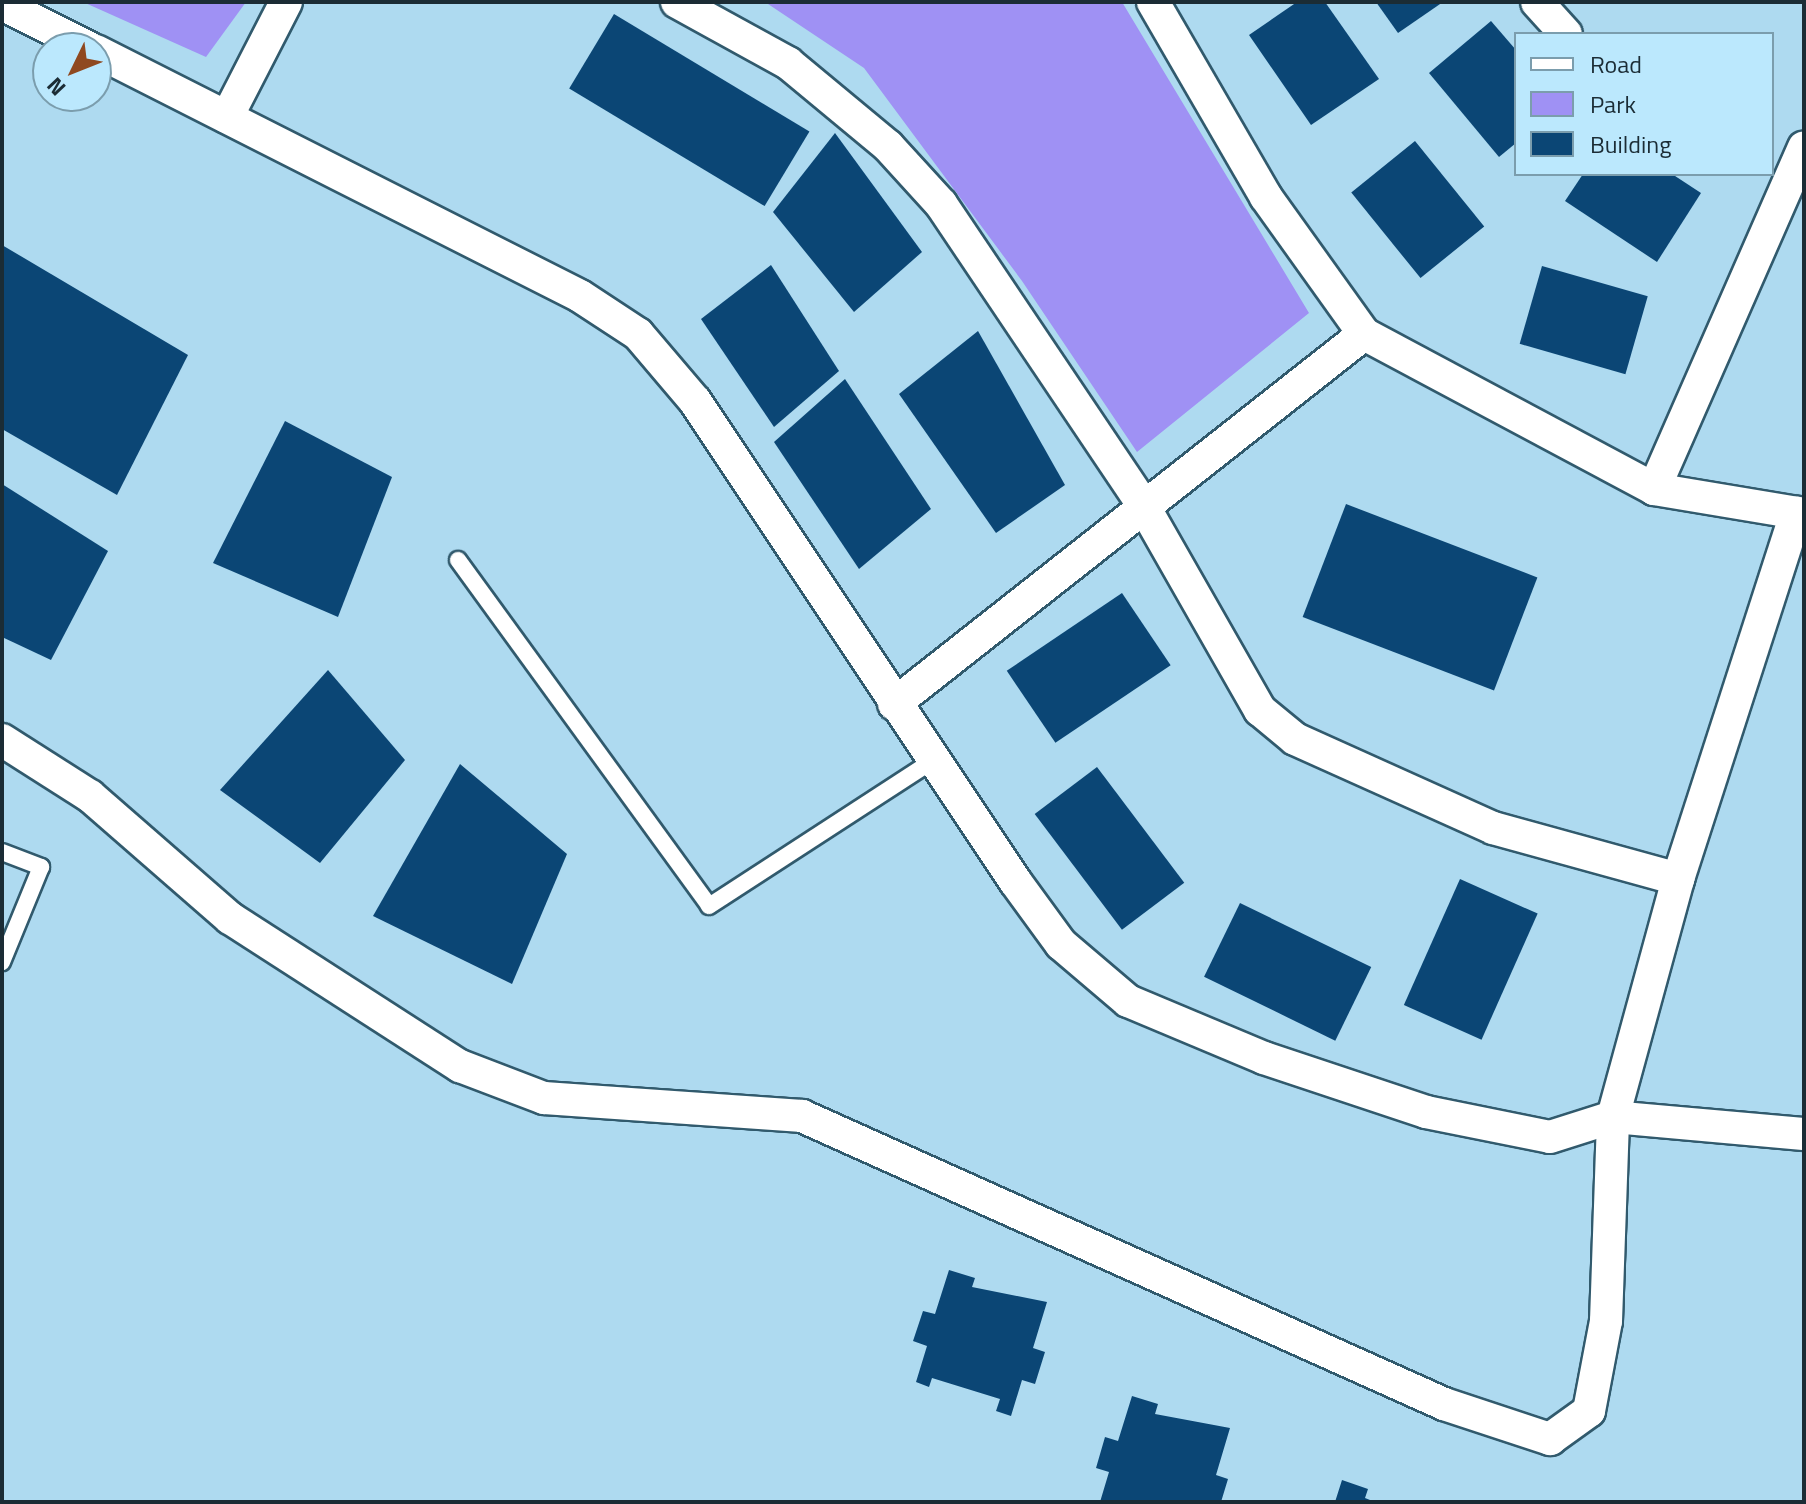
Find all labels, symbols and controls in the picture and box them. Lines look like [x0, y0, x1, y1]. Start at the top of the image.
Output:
north arrow [32, 32, 112, 112]
legend [1514, 32, 1774, 176]
text: Road [1590, 46, 1642, 82]
text: N [38, 70, 74, 104]
text: Park [1590, 86, 1636, 122]
text: Building [1590, 126, 1672, 162]

